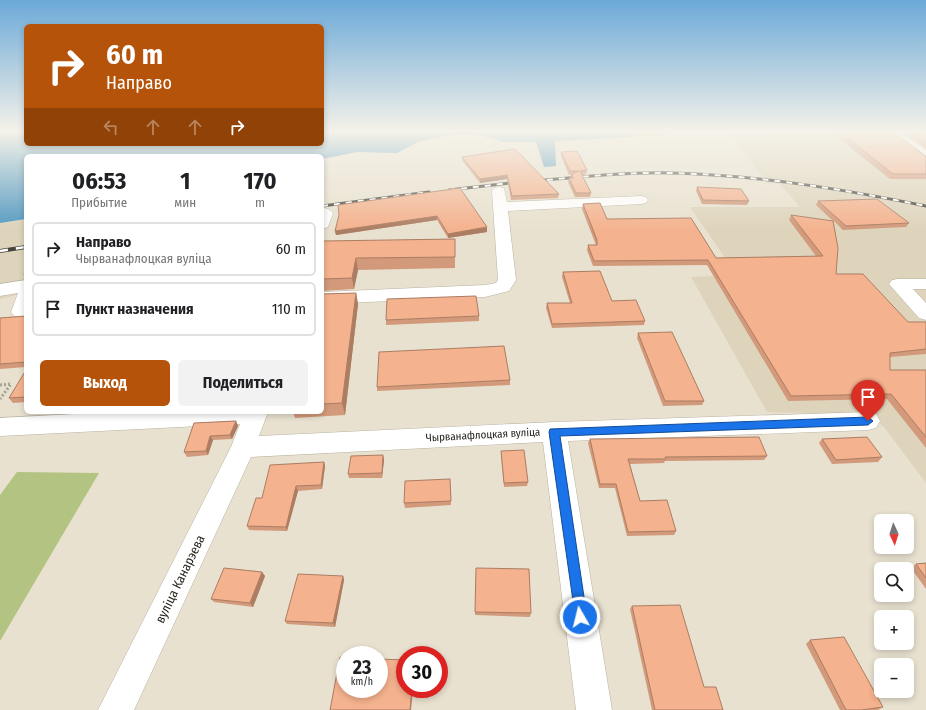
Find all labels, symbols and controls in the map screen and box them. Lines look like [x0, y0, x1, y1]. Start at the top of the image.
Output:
text: 60 m [106, 38, 163, 71]
icon: right [40, 40, 92, 92]
text: Направо [106, 72, 172, 94]
icon: left [100, 116, 122, 138]
icon: ahead [142, 116, 164, 138]
icon: ahead [184, 116, 206, 138]
icon: right [226, 116, 248, 138]
text: 06:53 [72, 167, 126, 195]
text: 1 [180, 167, 190, 195]
text: 170 [243, 167, 277, 195]
text: Прибытие [71, 195, 127, 210]
text: мин [174, 195, 196, 210]
text: m [255, 195, 265, 210]
text: Направо [76, 233, 131, 251]
icon: right [42, 238, 64, 260]
text: 60 m [276, 240, 306, 258]
text: Чырванафлоцкая вуліца [76, 251, 212, 266]
icon: arrive [42, 298, 64, 320]
text: Пункт назначения [76, 300, 194, 318]
text: 110 m [272, 300, 306, 318]
button: Выход [40, 360, 170, 406]
button: Поделиться [178, 360, 308, 406]
pin [851, 380, 885, 421]
icon: arrive [857, 386, 879, 408]
street label: Чырванафлоцкая вуліца [425, 426, 541, 444]
north arrow [874, 514, 914, 554]
map controls [874, 514, 914, 698]
street label: вуліца Канарэева [152, 532, 208, 626]
button: search [874, 562, 914, 602]
position arrow [559, 596, 601, 638]
button: + [874, 610, 914, 650]
speed limit sign: 30 [396, 646, 448, 698]
text: 23 [353, 655, 371, 679]
button: − [874, 658, 914, 698]
text: km/h [351, 676, 373, 688]

